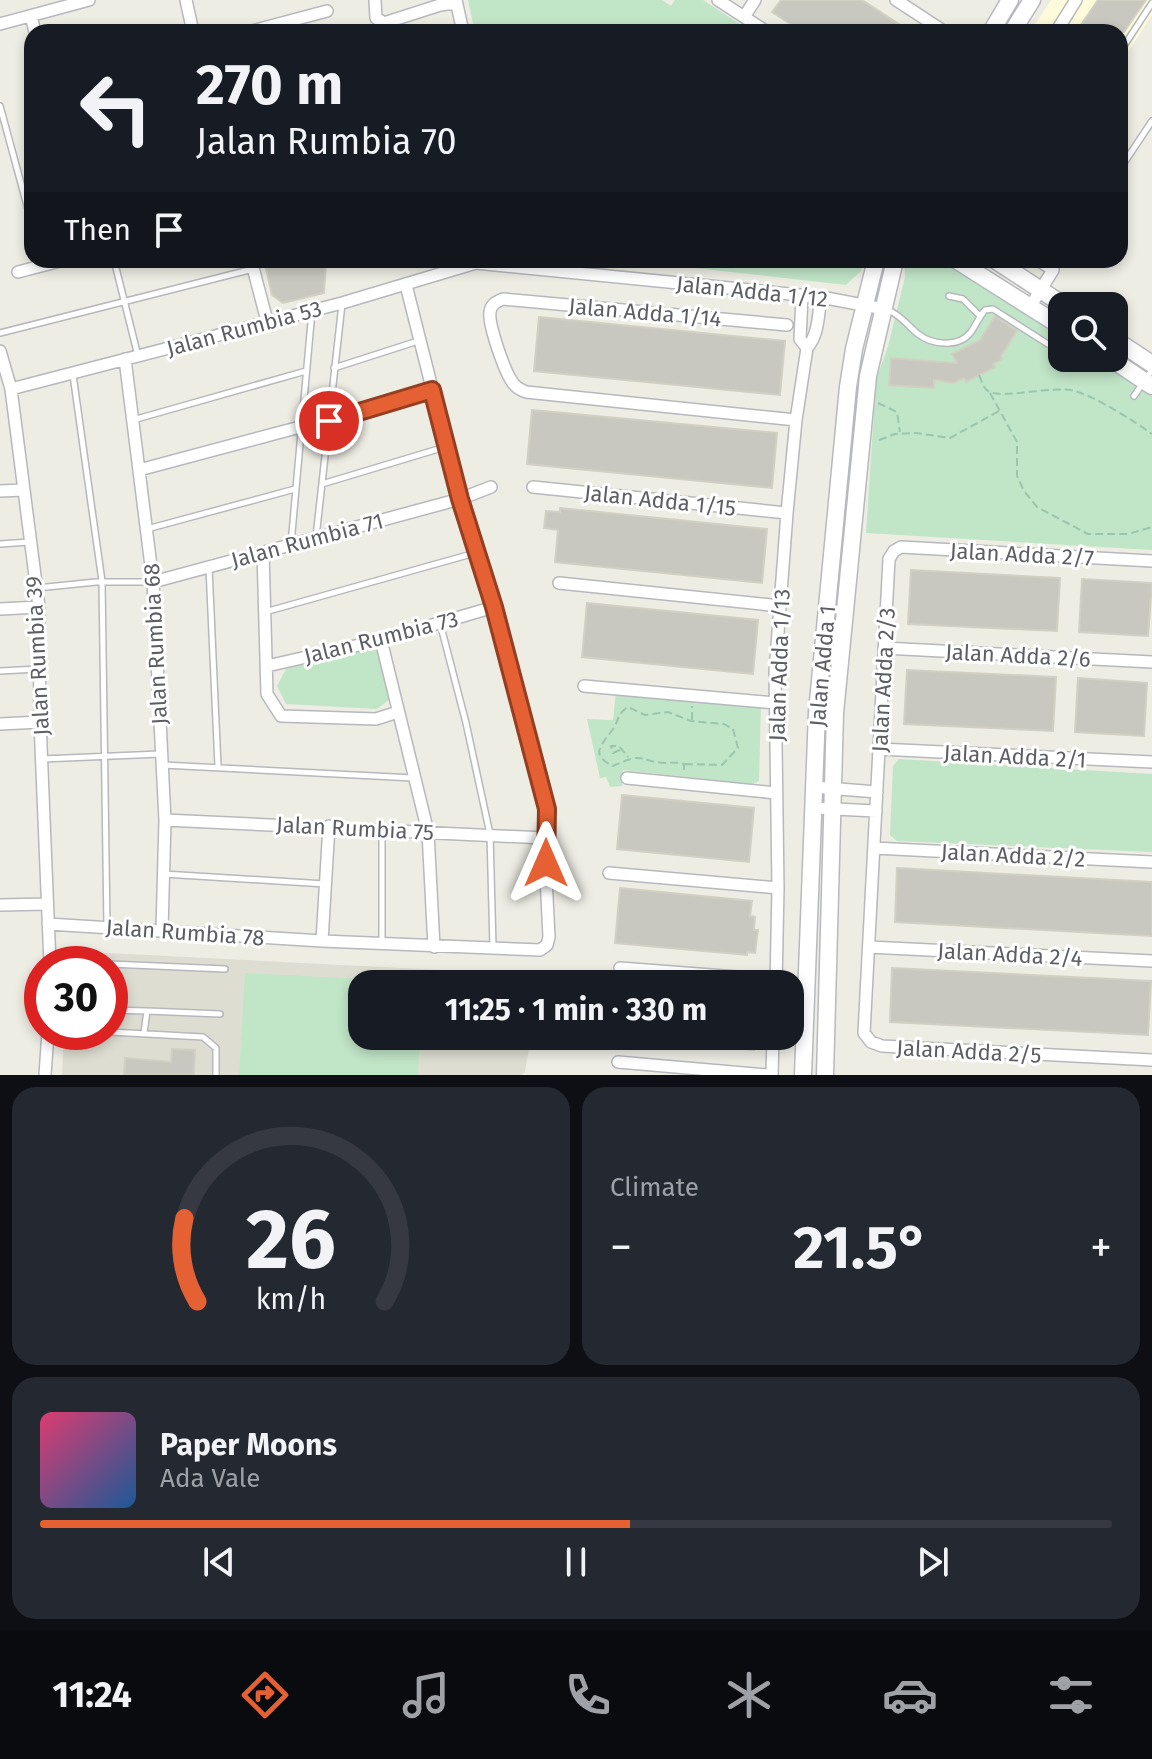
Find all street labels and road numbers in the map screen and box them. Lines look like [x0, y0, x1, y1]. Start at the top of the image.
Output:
street label: Jalan Adda 1/12 [675, 270, 829, 313]
street label: Jalan Adda 1/14 [568, 292, 723, 333]
street label: Jalan Rumbia 53 [164, 295, 325, 362]
street label: Jalan Adda 1/15 [583, 479, 737, 522]
street label: Jalan Rumbia 71 [228, 507, 386, 574]
street label: Jalan Adda 2/7 [949, 537, 1095, 572]
street label: Jalan Rumbia 68 [138, 563, 173, 725]
street label: Jalan Rumbia 39 [20, 575, 55, 736]
street label: Jalan Adda 1/13 [763, 588, 796, 742]
street label: Jalan Adda 1 [804, 604, 841, 728]
street label: Jalan Rumbia 73 [301, 605, 461, 670]
street label: Jalan Adda 2/3 [866, 607, 901, 753]
street label: Jalan Adda 2/6 [945, 638, 1091, 673]
street label: Jalan Adda 2/1 [943, 739, 1087, 774]
street label: Jalan Rumbia 75 [275, 811, 435, 846]
street label: Jalan Adda 2/2 [940, 838, 1086, 873]
street label: Jalan Rumbia 78 [105, 913, 265, 952]
street label: Jalan Adda 2/4 [937, 937, 1083, 972]
street label: Jalan Adda 2/5 [896, 1034, 1042, 1069]

